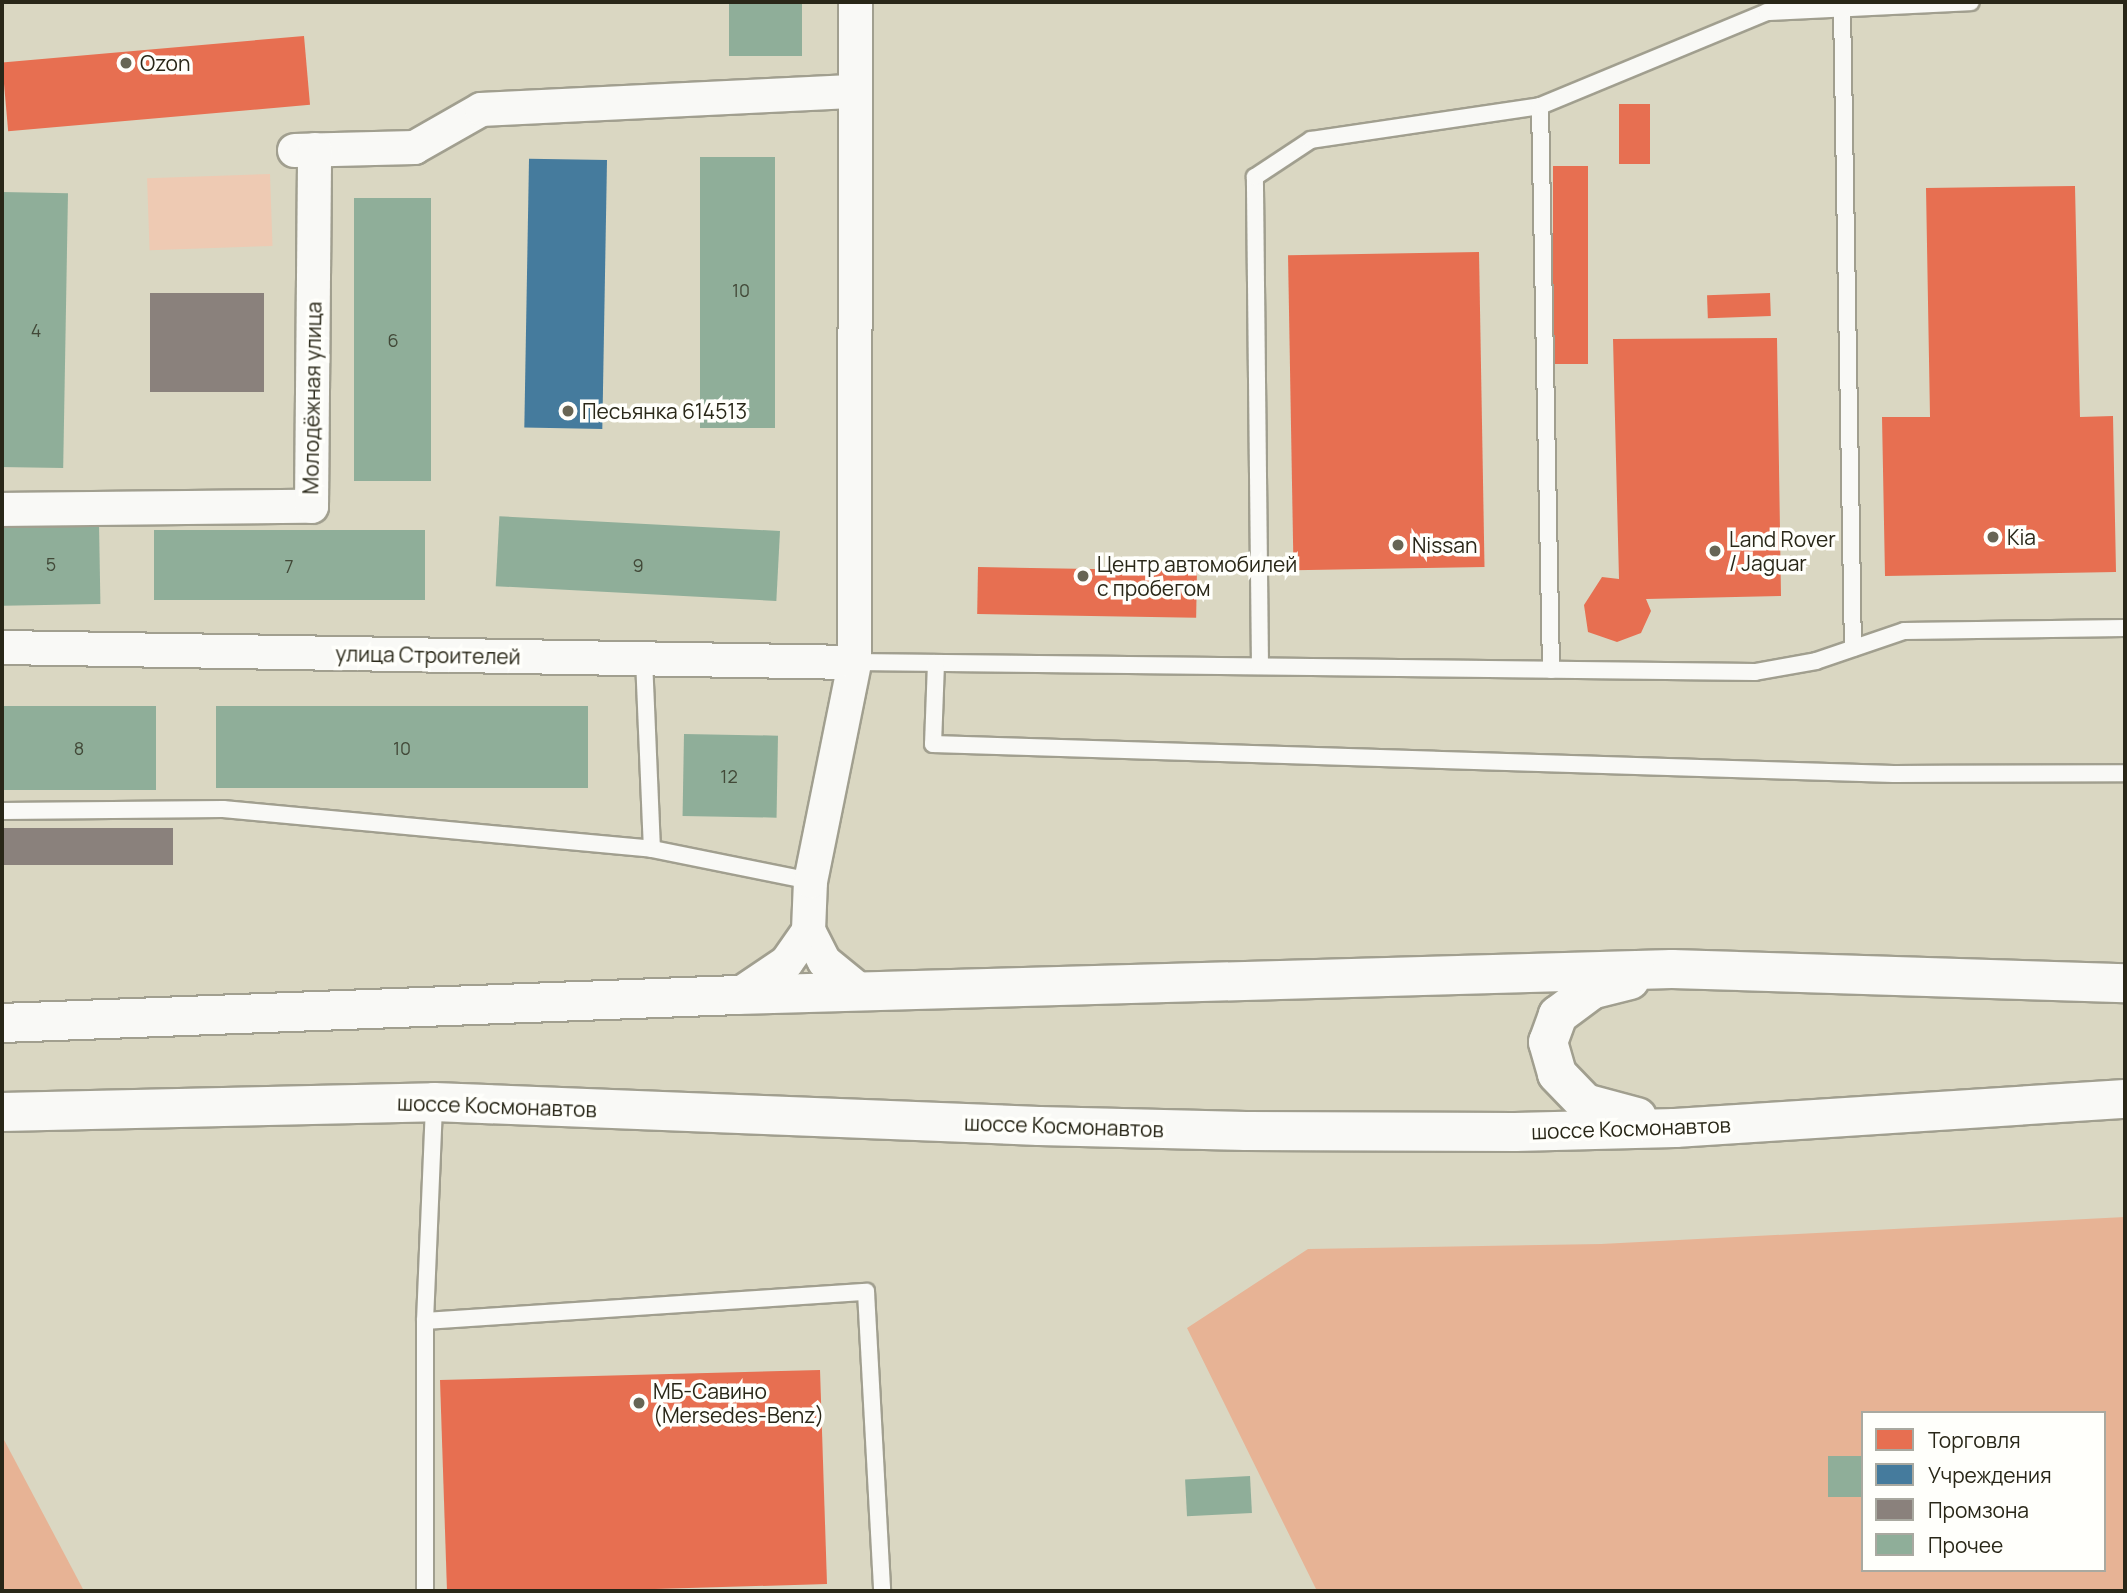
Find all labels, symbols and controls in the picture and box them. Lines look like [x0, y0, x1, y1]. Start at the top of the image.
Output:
place label: Ozon [140, 50, 190, 76]
marker: Ozon [118, 55, 134, 71]
house number: 10 [732, 279, 750, 301]
street label: Молодёжная улица [298, 301, 326, 495]
house number: 4 [31, 319, 41, 341]
house number: 6 [387, 329, 399, 351]
place label: Песьянка 614513 [582, 398, 747, 424]
marker: Песьянка 614513 [560, 403, 576, 419]
place label: Kia [2007, 524, 2036, 550]
place label: Land Rover / Jaguar [1729, 526, 1836, 576]
marker: Kia [1985, 529, 2001, 545]
place label: Nissan [1412, 532, 1477, 558]
marker: Nissan [1390, 537, 1406, 553]
marker: Land Rover / Jaguar [1707, 543, 1723, 559]
place label: Центр автомобилей с пробегом [1097, 551, 1297, 601]
house number: 5 [46, 553, 56, 575]
house number: 9 [632, 554, 644, 576]
house number: 7 [284, 555, 294, 577]
marker: Центр автомобилей с пробегом [1075, 568, 1091, 584]
street label: улица Строителей [335, 641, 521, 669]
house number: 8 [74, 737, 84, 759]
house number: 10 [393, 737, 411, 759]
house number: 12 [720, 765, 738, 787]
street label: шоссе Космонавтов [397, 1090, 597, 1122]
street label: шоссе Космонавтов [964, 1110, 1164, 1142]
street label: шоссе Космонавтов [1531, 1112, 1731, 1144]
place label: МБ-Савино (Mersedes-Benz) [653, 1378, 824, 1428]
marker: МБ-Савино (Mersedes-Benz) [631, 1395, 647, 1411]
legend [1861, 1411, 2106, 1572]
text: Торговля [1928, 1426, 2021, 1454]
text: Учреждения [1928, 1461, 2052, 1489]
text: Промзона [1928, 1496, 2029, 1524]
text: Прочее [1928, 1531, 2003, 1559]

